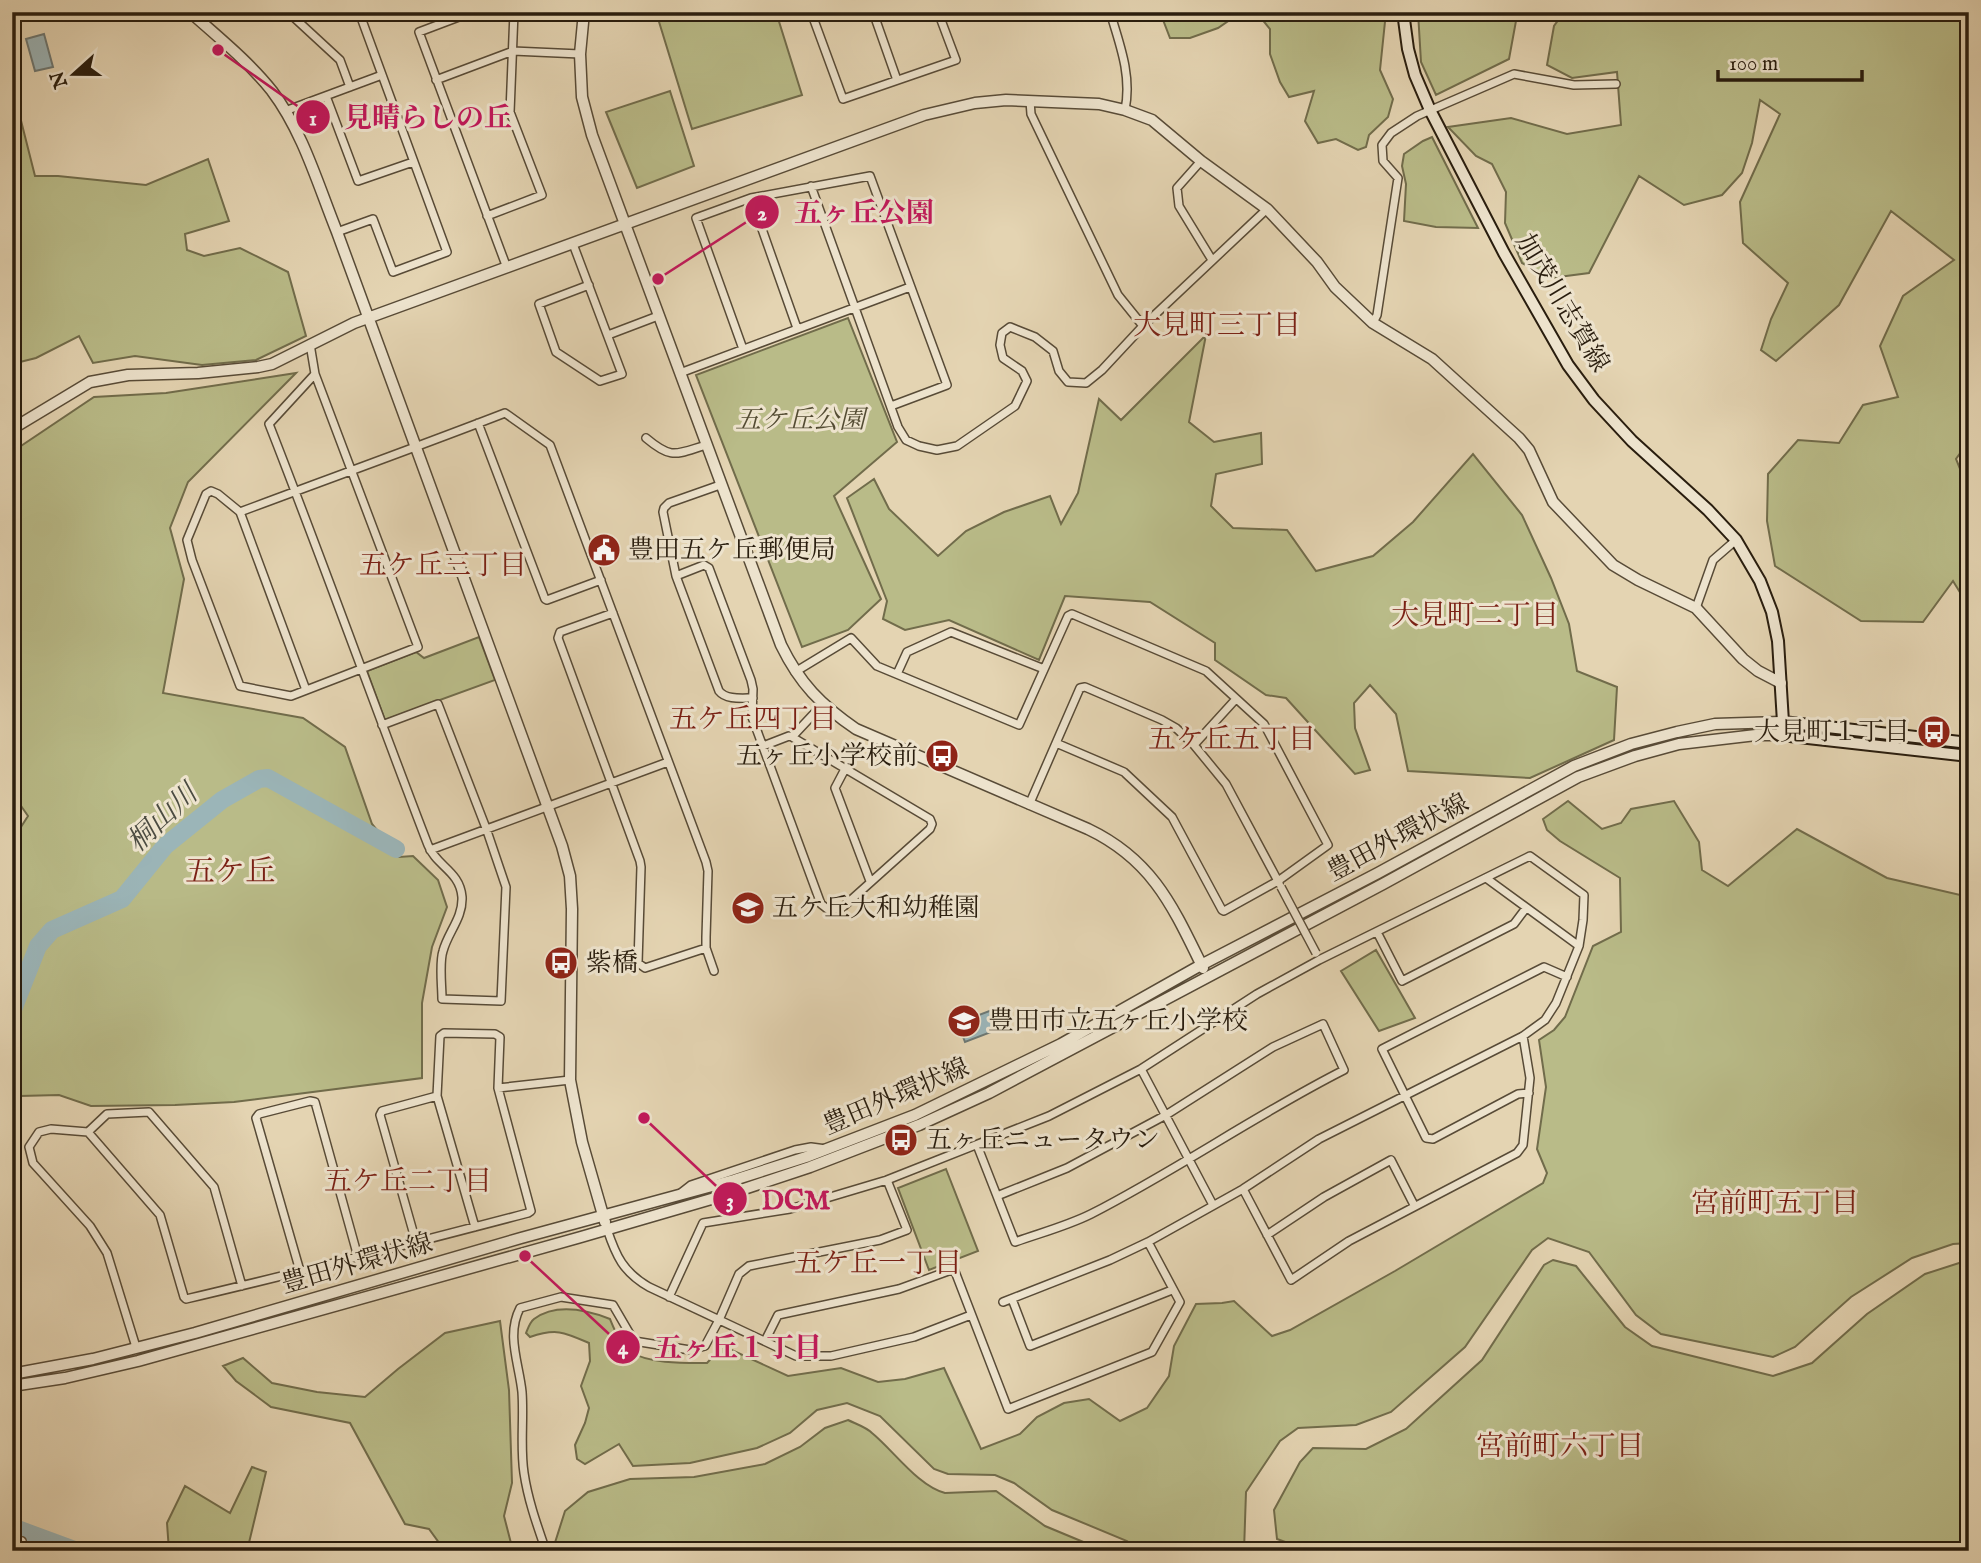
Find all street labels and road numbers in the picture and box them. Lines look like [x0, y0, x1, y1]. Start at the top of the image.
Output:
street label: 加茂川志賀線 [1508, 228, 1616, 378]
street label: 豊田外環状線 [1321, 787, 1475, 889]
street label: 豊田外環状線 [818, 1051, 974, 1143]
street label: 豊田外環状線 [277, 1227, 437, 1301]

